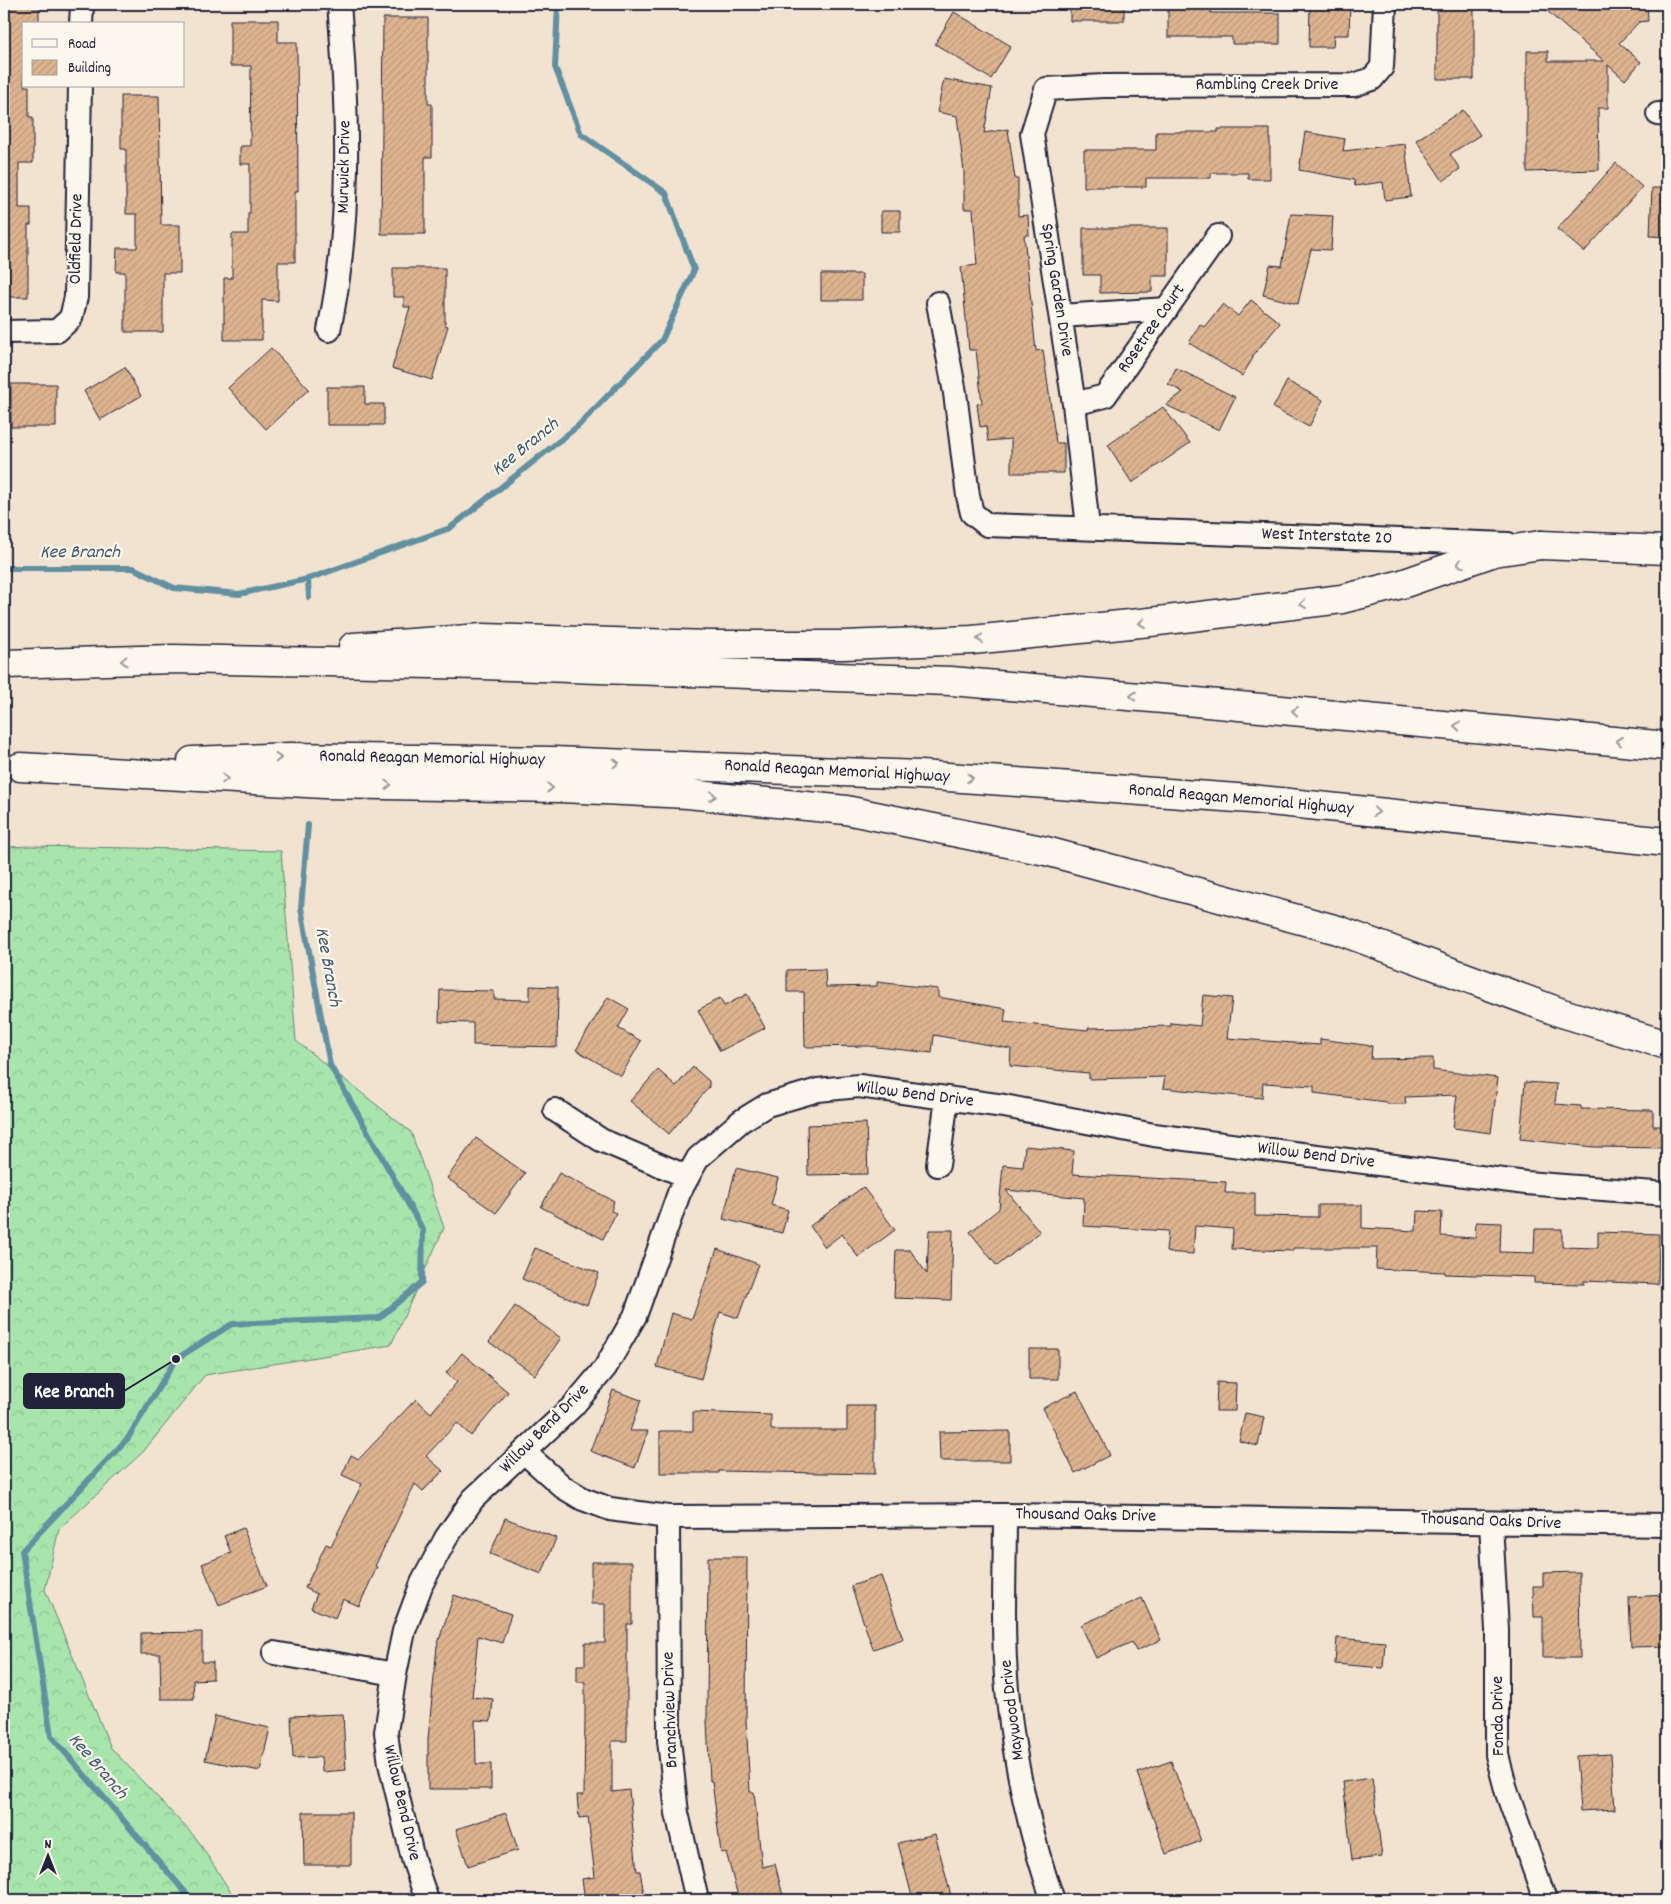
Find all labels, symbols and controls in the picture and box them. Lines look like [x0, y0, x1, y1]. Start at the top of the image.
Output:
legend [22, 22, 185, 88]
text: Road [68, 34, 96, 56]
text: Building [68, 58, 111, 80]
street label: Rambling Creek Drive [1196, 73, 1339, 98]
street label: Murwick Drive [332, 120, 358, 214]
street label: Oldfield Drive [64, 193, 90, 285]
street label: Spring Garden Drive [1033, 222, 1079, 358]
street label: Rosetree Court [1112, 279, 1192, 379]
water label: Kee Branch [486, 412, 567, 484]
street label: West Interstate 20 [1261, 522, 1393, 552]
water label: Kee Branch [40, 540, 121, 567]
one-way arrow [1456, 558, 1465, 568]
one-way arrow [1299, 598, 1307, 609]
one-way arrow [1138, 617, 1146, 628]
one-way arrow [976, 633, 984, 644]
one-way arrow [120, 655, 128, 666]
one-way arrow [1129, 691, 1137, 702]
one-way arrow [1291, 705, 1299, 716]
one-way arrow [1453, 720, 1461, 731]
one-way arrow [1614, 736, 1622, 747]
street label: Ronald Reagan Memorial Highway [319, 745, 546, 773]
one-way arrow [274, 752, 282, 763]
street label: Ronald Reagan Memorial Highway [724, 754, 951, 790]
one-way arrow [612, 758, 620, 768]
one-way arrow [222, 773, 230, 784]
one-way arrow [967, 773, 975, 784]
street label: Ronald Reagan Memorial Highway [1127, 778, 1355, 822]
one-way arrow [384, 780, 392, 790]
one-way arrow [547, 783, 555, 793]
one-way arrow [709, 790, 717, 801]
one-way arrow [1373, 806, 1381, 817]
water label: Kee Branch [307, 925, 347, 1010]
street label: Willow Bend Drive [855, 1075, 975, 1115]
street label: Willow Bend Drive [1256, 1136, 1376, 1176]
callout: Kee Branch [24, 1374, 124, 1408]
street label: Willow Bend Drive [494, 1378, 596, 1480]
text: Kee Branch [34, 1380, 114, 1407]
street label: Thousand Oaks Drive [1015, 1502, 1157, 1530]
street label: Thousand Oaks Drive [1420, 1507, 1562, 1537]
street label: Branchview Drive [656, 1651, 686, 1769]
street label: Maywood Drive [994, 1658, 1032, 1762]
street label: Fonda Drive [1486, 1676, 1512, 1756]
water label: Kee Branch [61, 1728, 134, 1807]
street label: Willow Bend Drive [376, 1743, 426, 1863]
north arrow [22, 1832, 72, 1882]
text: N [45, 1835, 52, 1855]

